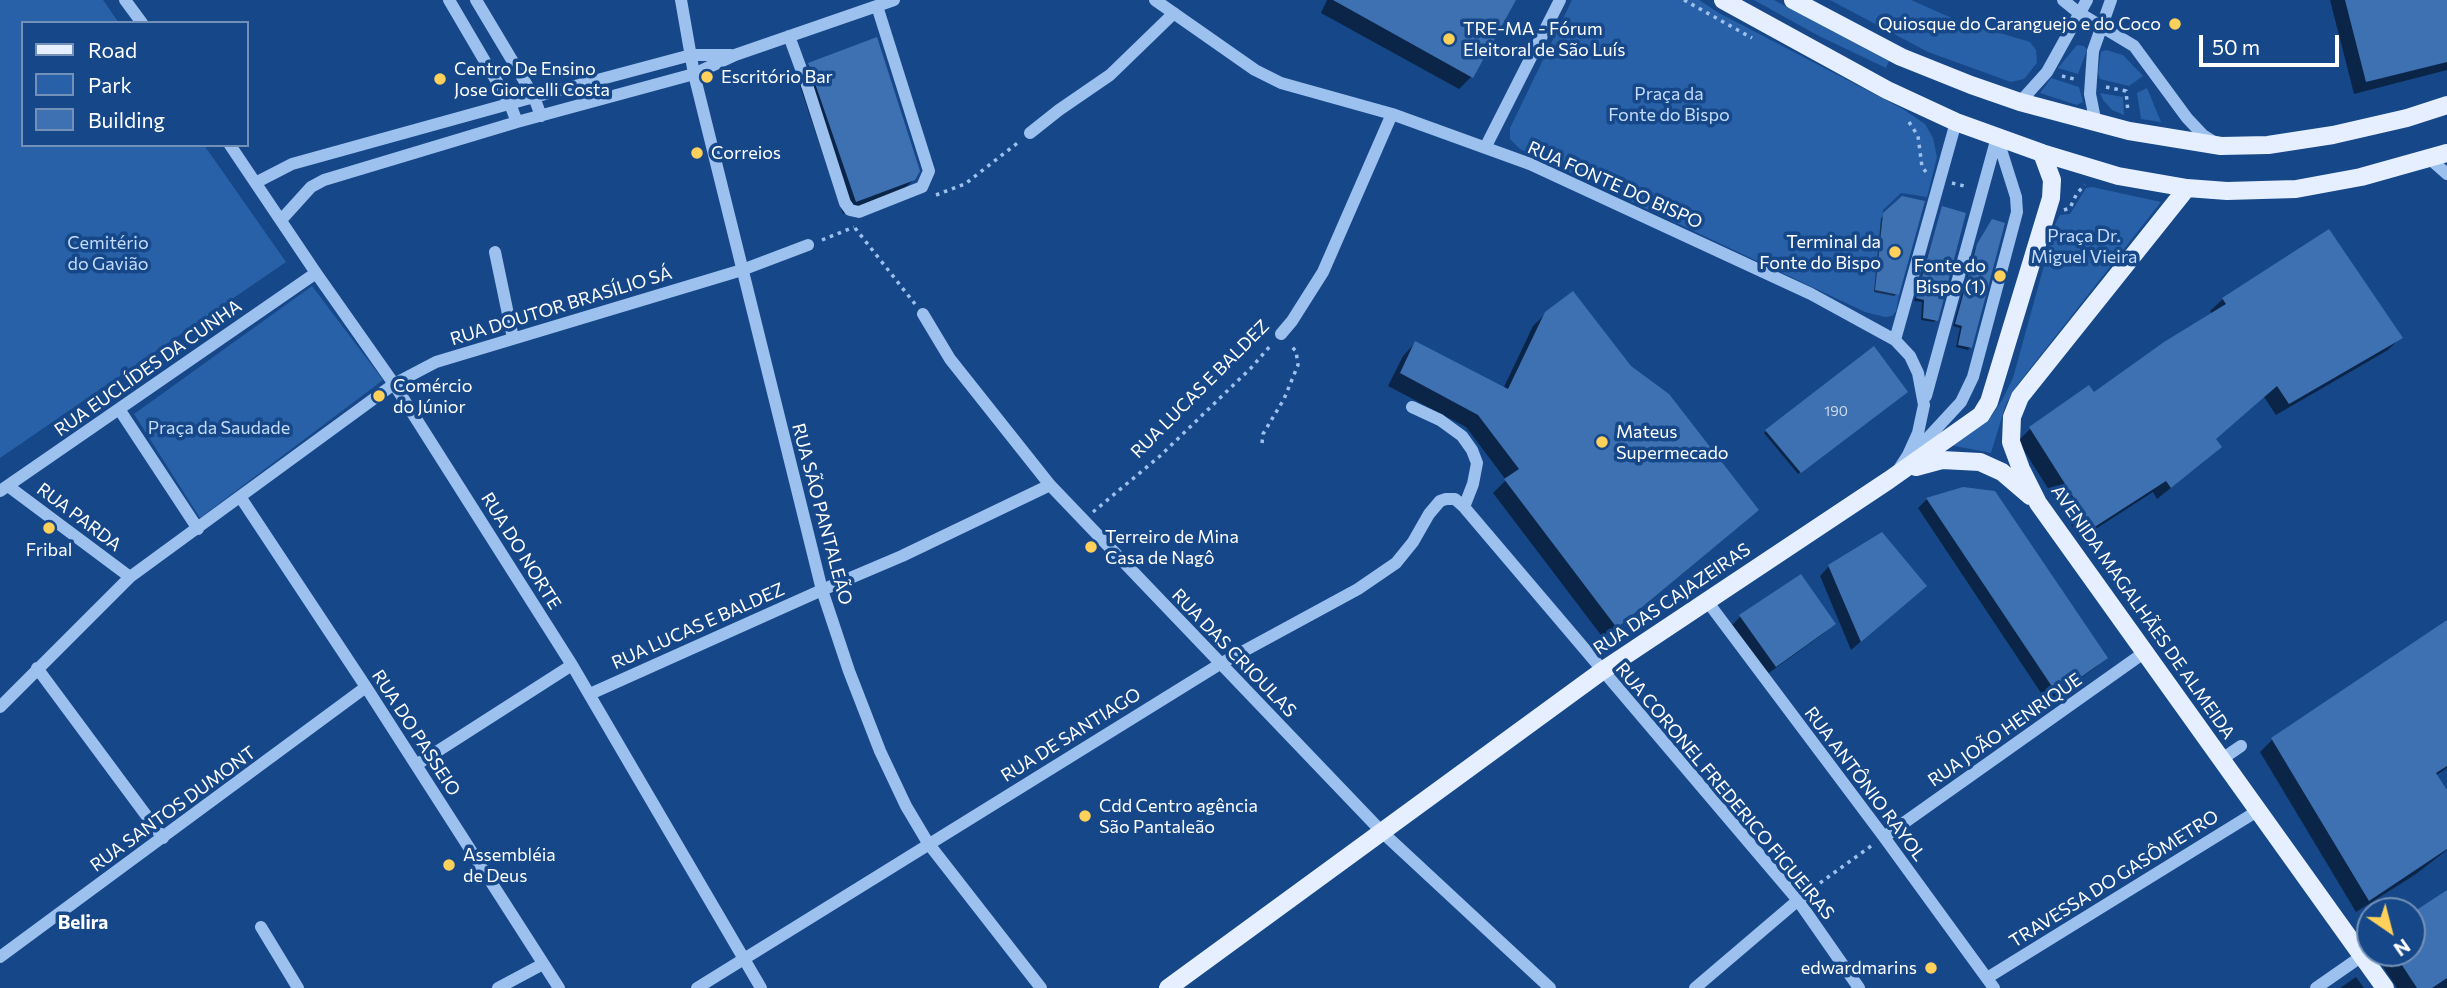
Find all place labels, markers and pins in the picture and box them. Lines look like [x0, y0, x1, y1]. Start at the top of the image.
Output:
place label: Quiosque do Caranguejo e do Coco [1878, 13, 2161, 35]
marker: Quiosque do Caranguejo e do Coco [2167, 16, 2183, 32]
place label: TRE-MA - Fórum Eleitoral de São Luís [1463, 18, 1625, 60]
marker: TRE-MA - Fórum Eleitoral de São Luís [1441, 31, 1457, 47]
place label: Centro De Ensino Jose Giorcelli Costa [454, 58, 610, 100]
place label: Escritório Bar [721, 66, 833, 88]
marker: Escritório Bar [699, 69, 715, 85]
marker: Centro De Ensino Jose Giorcelli Costa [432, 71, 448, 87]
place label: Correios [711, 142, 781, 164]
marker: Correios [689, 145, 705, 161]
place label: Terminal da Fonte do Bispo [1759, 231, 1881, 274]
marker: Terminal da Fonte do Bispo [1887, 244, 1903, 260]
place label: Fonte do Bispo (1) [1914, 255, 1986, 298]
marker: Fonte do Bispo (1) [1992, 268, 2008, 284]
place label: Comércio do Júnior [393, 375, 472, 418]
marker: Comércio do Júnior [371, 388, 387, 404]
place label: Mateus Supermecado [1616, 421, 1729, 464]
marker: Mateus Supermecado [1594, 434, 1610, 450]
marker: Fribal [41, 520, 57, 536]
place label: Terreiro de Mina Casa de Nagô [1105, 526, 1239, 568]
place label: Fribal [26, 539, 72, 561]
marker: Terreiro de Mina Casa de Nagô [1083, 539, 1099, 555]
place label: Cdd Centro agência São Pantaleão [1099, 795, 1258, 838]
marker: Cdd Centro agência São Pantaleão [1077, 808, 1093, 824]
place label: Assembléia de Deus [463, 844, 556, 886]
marker: Assembléia de Deus [441, 857, 457, 873]
place label: edwardmarins [1801, 957, 1917, 979]
marker: edwardmarins [1923, 960, 1939, 976]

